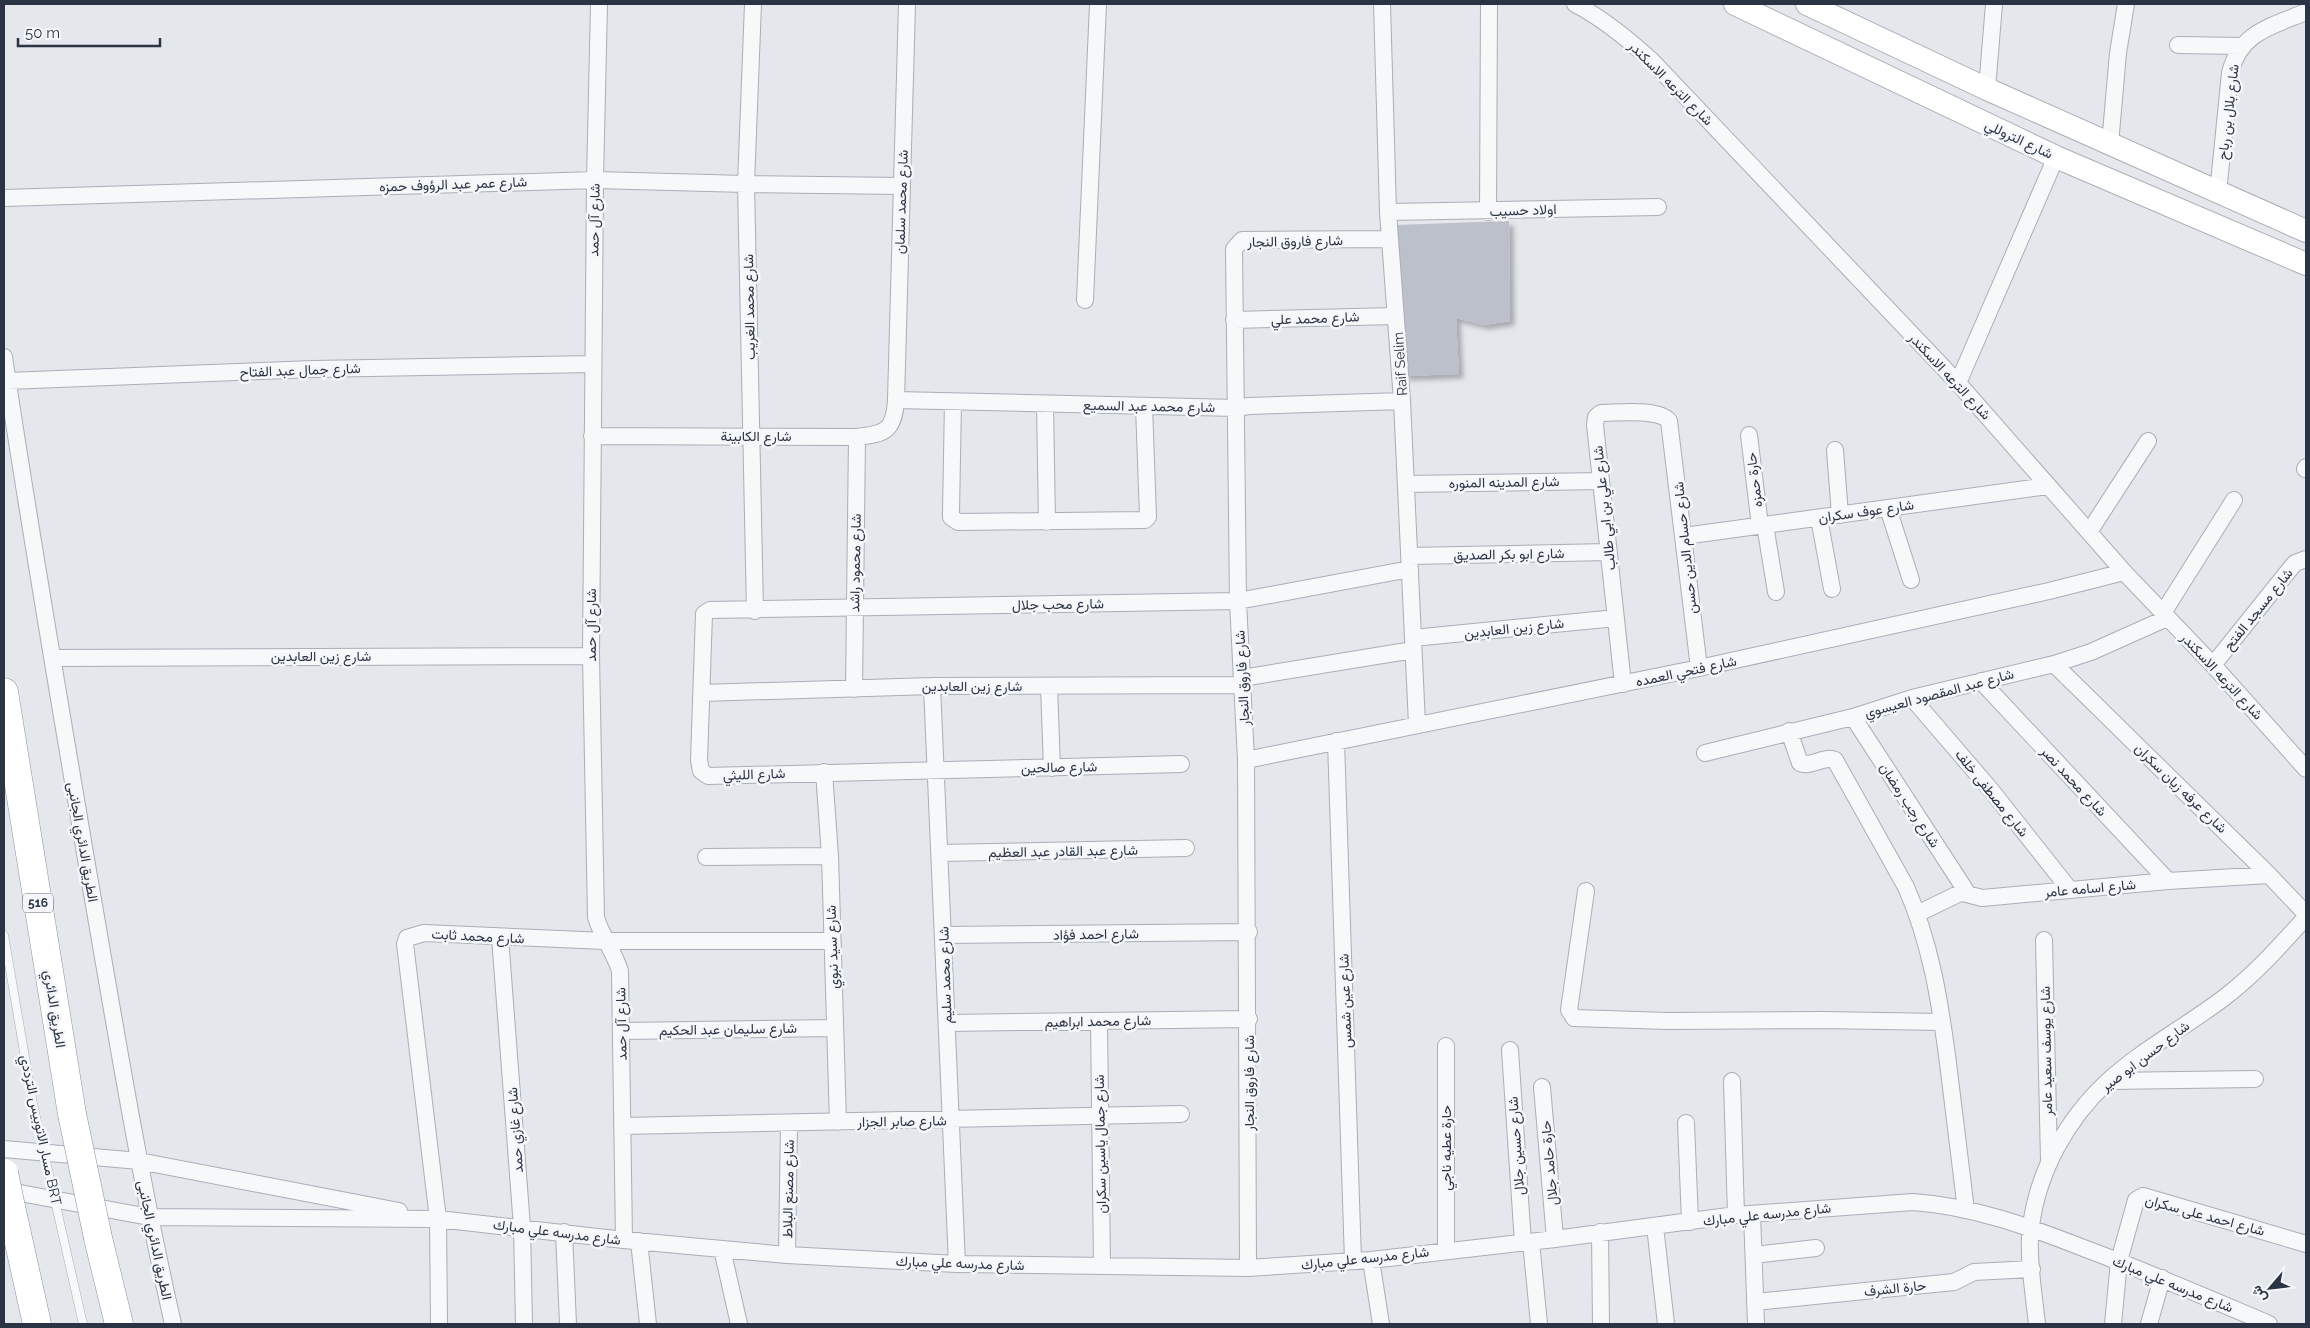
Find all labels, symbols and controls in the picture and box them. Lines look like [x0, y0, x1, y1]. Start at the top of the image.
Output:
scale bar [18, 15, 160, 47]
text: 50 m [25, 24, 60, 42]
street label: شارع الترعه الاسكندر [1623, 37, 1717, 131]
street label: شارع بلال بن رباح [2214, 63, 2245, 161]
street label: شارع التروللي [1981, 116, 2055, 165]
street label: شارع محمد سلمان [891, 150, 914, 255]
street label: شارع عمر عبد الرؤوف حمزه [379, 173, 527, 198]
street label: شارع آل حمد [585, 183, 606, 257]
street label: اولاد حسيب [1489, 201, 1557, 220]
street label: شارع فاروق النجار [1246, 232, 1343, 253]
street label: شارع محمد الغريب [740, 254, 761, 360]
street label: شارع محمد علي [1270, 308, 1360, 332]
street label: شارع الترعه الاسكندر [1903, 329, 1994, 425]
street label: Raif Selim [1390, 331, 1410, 397]
street label: شارع جمال عبد الفتاح [239, 360, 361, 383]
street label: شارع محمد عبد السميع [1083, 397, 1215, 418]
street label: شارع الكابينة [720, 428, 792, 447]
street label: شارع علي بن ابي طالب [1590, 445, 1622, 571]
street label: حارة حمزه [1743, 452, 1766, 508]
street label: شارع المدينه المنوره [1448, 473, 1560, 494]
street label: شارع حسام الدين حسن [1670, 481, 1703, 615]
street label: شارع عوف سكران [1817, 496, 1915, 529]
street label: شارع محمود راشد [846, 513, 867, 613]
street label: شارع ابو بكر الصديق [1453, 545, 1565, 566]
street label: شارع مسجد الفتح [2220, 565, 2298, 655]
street label: شارع آل حمد [583, 588, 602, 662]
street label: شارع محب جلال [1012, 595, 1104, 616]
street label: شارع زين العابدين [1463, 615, 1565, 644]
street label: شارع الترعه الاسكندر [2175, 629, 2266, 725]
street label: شارع فاروق النجار [1232, 630, 1256, 727]
street label: شارع زين العابدين [271, 648, 371, 667]
street label: شارع فتحي العمده [1634, 653, 1739, 693]
street label: شارع عبد المقصود العيسوي [1863, 665, 2016, 725]
street label: شارع زين العابدين [922, 678, 1022, 697]
street label: شارع عرفه زيان سكران [2130, 740, 2230, 838]
street label: شارع محمد نصر [2035, 742, 2110, 821]
street label: شارع مصطفى خلف [1950, 746, 2032, 842]
street label: شارع صالحين [1021, 758, 1097, 779]
street label: شارع رجب رمضان [1874, 760, 1943, 852]
street label: شارع الليثي [722, 765, 786, 787]
street label: الطريق الدائري الجانبى [61, 781, 101, 904]
street label: شارع عبد القادر عبد العظيم [988, 842, 1138, 863]
street label: شارع اسامه عامر [2043, 876, 2137, 903]
road number: 516 [23, 894, 53, 912]
street label: شارع سيد نبوي [823, 905, 845, 989]
street label: شارع احمد فؤاد [1053, 925, 1139, 946]
street label: شارع محمد ثابت [431, 926, 525, 949]
street label: شارع محمد سليم [935, 926, 958, 1024]
street label: شارع عين شمس [1335, 953, 1358, 1049]
street label: الطريق الدائري [37, 969, 69, 1050]
street label: شارع يوسف سعيد عامر [2037, 986, 2058, 1117]
street label: شارع آل حمد [612, 987, 633, 1061]
street label: شارع محمد ابراهيم [1045, 1012, 1151, 1033]
street label: شارع حسن ابو صير [2097, 1018, 2194, 1097]
street label: شارع سليمان عبد الحكيم [659, 1020, 797, 1041]
street label: شارع فاروق النجار [1241, 1035, 1260, 1132]
street label: مسار الاتوبيس الترددي BRT [13, 1053, 65, 1208]
street label: شارع جمال ياسين سكران [1091, 1074, 1112, 1214]
street label: شارع غازي حمد [504, 1086, 530, 1173]
street label: شارع حسين جلال [1505, 1096, 1530, 1196]
street label: حارة عطيه ناجي [1438, 1105, 1458, 1191]
street label: شارع صابر الجزار [856, 1112, 947, 1133]
street label: حارة حامد جلال [1537, 1120, 1563, 1206]
street label: شارع مصنع البلاط [779, 1139, 800, 1239]
street label: الطريق الدائري الجانبى [131, 1179, 175, 1302]
street label: شارع احمد على سكران [2143, 1191, 2267, 1242]
street label: شارع مدرسه علي مبارك [1702, 1199, 1832, 1233]
street label: شارع مدرسه علي مبارك [492, 1216, 622, 1252]
street label: شارع مدرسه علي مبارك [1300, 1243, 1430, 1277]
street label: شارع مدرسه علي مبارك [2109, 1252, 2236, 1319]
street label: شارع مدرسه علي مبارك [895, 1253, 1025, 1277]
north arrow [2245, 1263, 2295, 1313]
street label: حارة الشرف [1863, 1277, 1927, 1300]
text: ش [2247, 1282, 2270, 1305]

